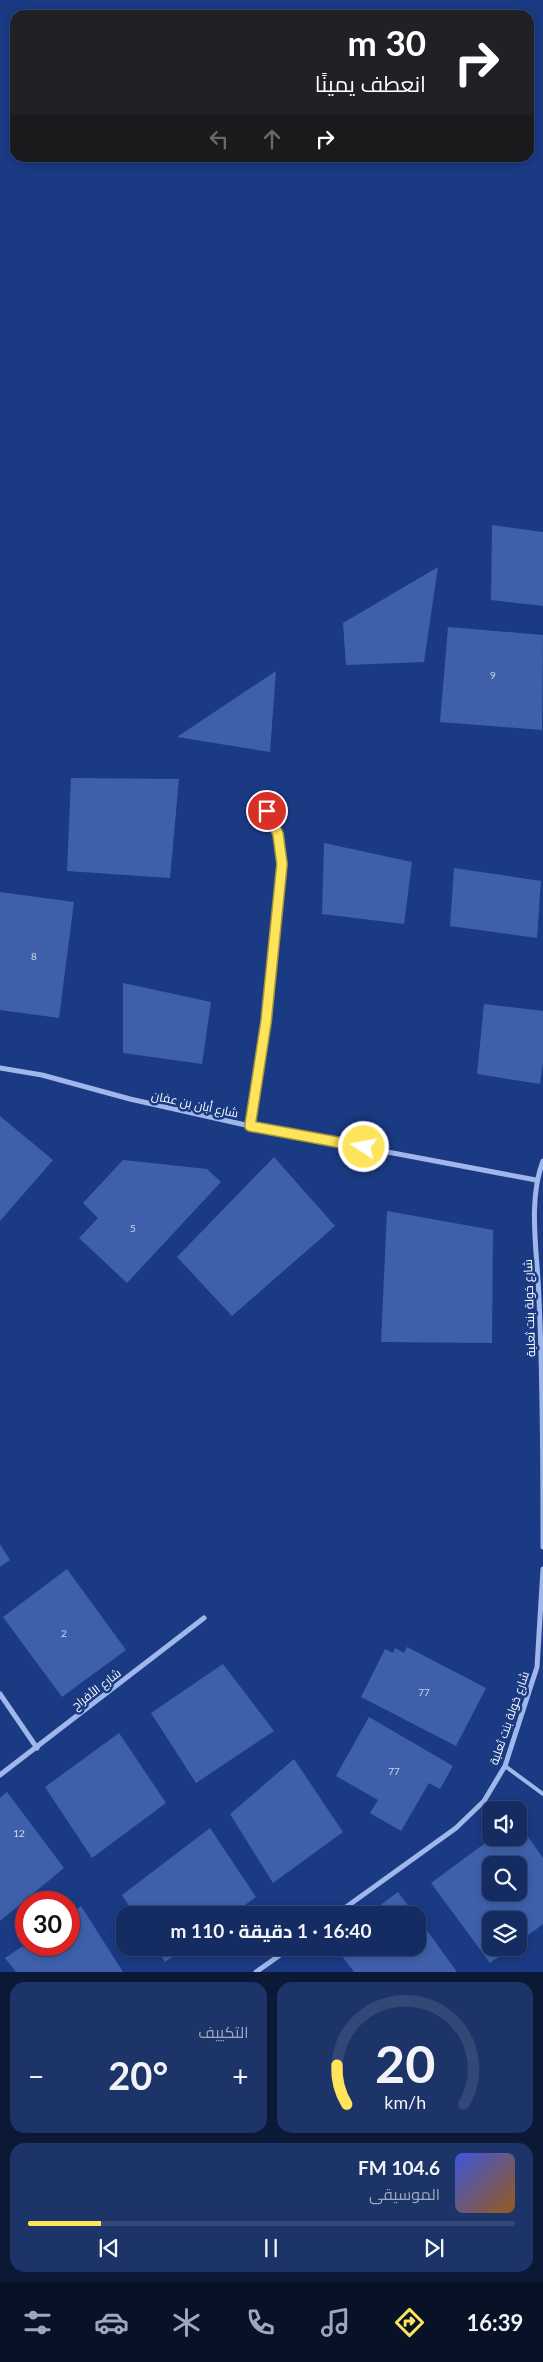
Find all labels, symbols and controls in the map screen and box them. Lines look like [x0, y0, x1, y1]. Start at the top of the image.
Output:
text: 30 m [348, 21, 426, 63]
icon: right [444, 30, 509, 95]
text: انعطف يمينًا [315, 70, 426, 97]
icon: left [205, 125, 233, 153]
icon: ahead [258, 125, 286, 153]
icon: right [311, 125, 339, 153]
house number: 9 [490, 669, 496, 681]
pin [246, 790, 288, 832]
icon: arrive [253, 797, 281, 825]
house number: 8 [31, 950, 37, 962]
street label: شارع أبان بن عفان [150, 1087, 240, 1122]
position arrow [337, 1120, 389, 1172]
house number: 5 [130, 1222, 136, 1234]
street label: شارع خولة بنت ثعلبة [520, 1259, 539, 1357]
house number: 2 [61, 1627, 67, 1639]
street label: شارع الأفراح [68, 1665, 124, 1714]
street label: شارع خولة بنت ثعلبة [486, 1669, 533, 1767]
house number: 77 [418, 1686, 430, 1698]
house number: 77 [388, 1765, 400, 1777]
map controls [482, 1801, 527, 1956]
button: sound [482, 1801, 527, 1846]
house number: 12 [13, 1827, 25, 1839]
button: search [482, 1856, 527, 1901]
speed limit sign: 30 [15, 1891, 80, 1956]
button: layers [482, 1911, 527, 1956]
text: 16:40 · 1 دقيقة · 110 m [171, 1919, 371, 1942]
text: التكييف [198, 2022, 249, 2041]
text: 20 [375, 2032, 435, 2094]
text: 20° [108, 2052, 168, 2098]
text: − [28, 2059, 44, 2093]
text: + [232, 2059, 249, 2093]
text: km/h [384, 2091, 426, 2113]
text: 104.6 FM [358, 2156, 440, 2179]
text: الموسيقى [369, 2184, 440, 2203]
icon: previous [95, 2234, 123, 2262]
icon: pause [257, 2234, 285, 2262]
icon: next [420, 2234, 448, 2262]
icon: filters [20, 2305, 55, 2340]
icon: car [94, 2305, 129, 2340]
icon: climate [169, 2305, 204, 2340]
icon: phone [243, 2305, 278, 2340]
icon: music [318, 2305, 353, 2340]
icon: directions [392, 2305, 427, 2340]
text: 16:39 [467, 2309, 523, 2336]

